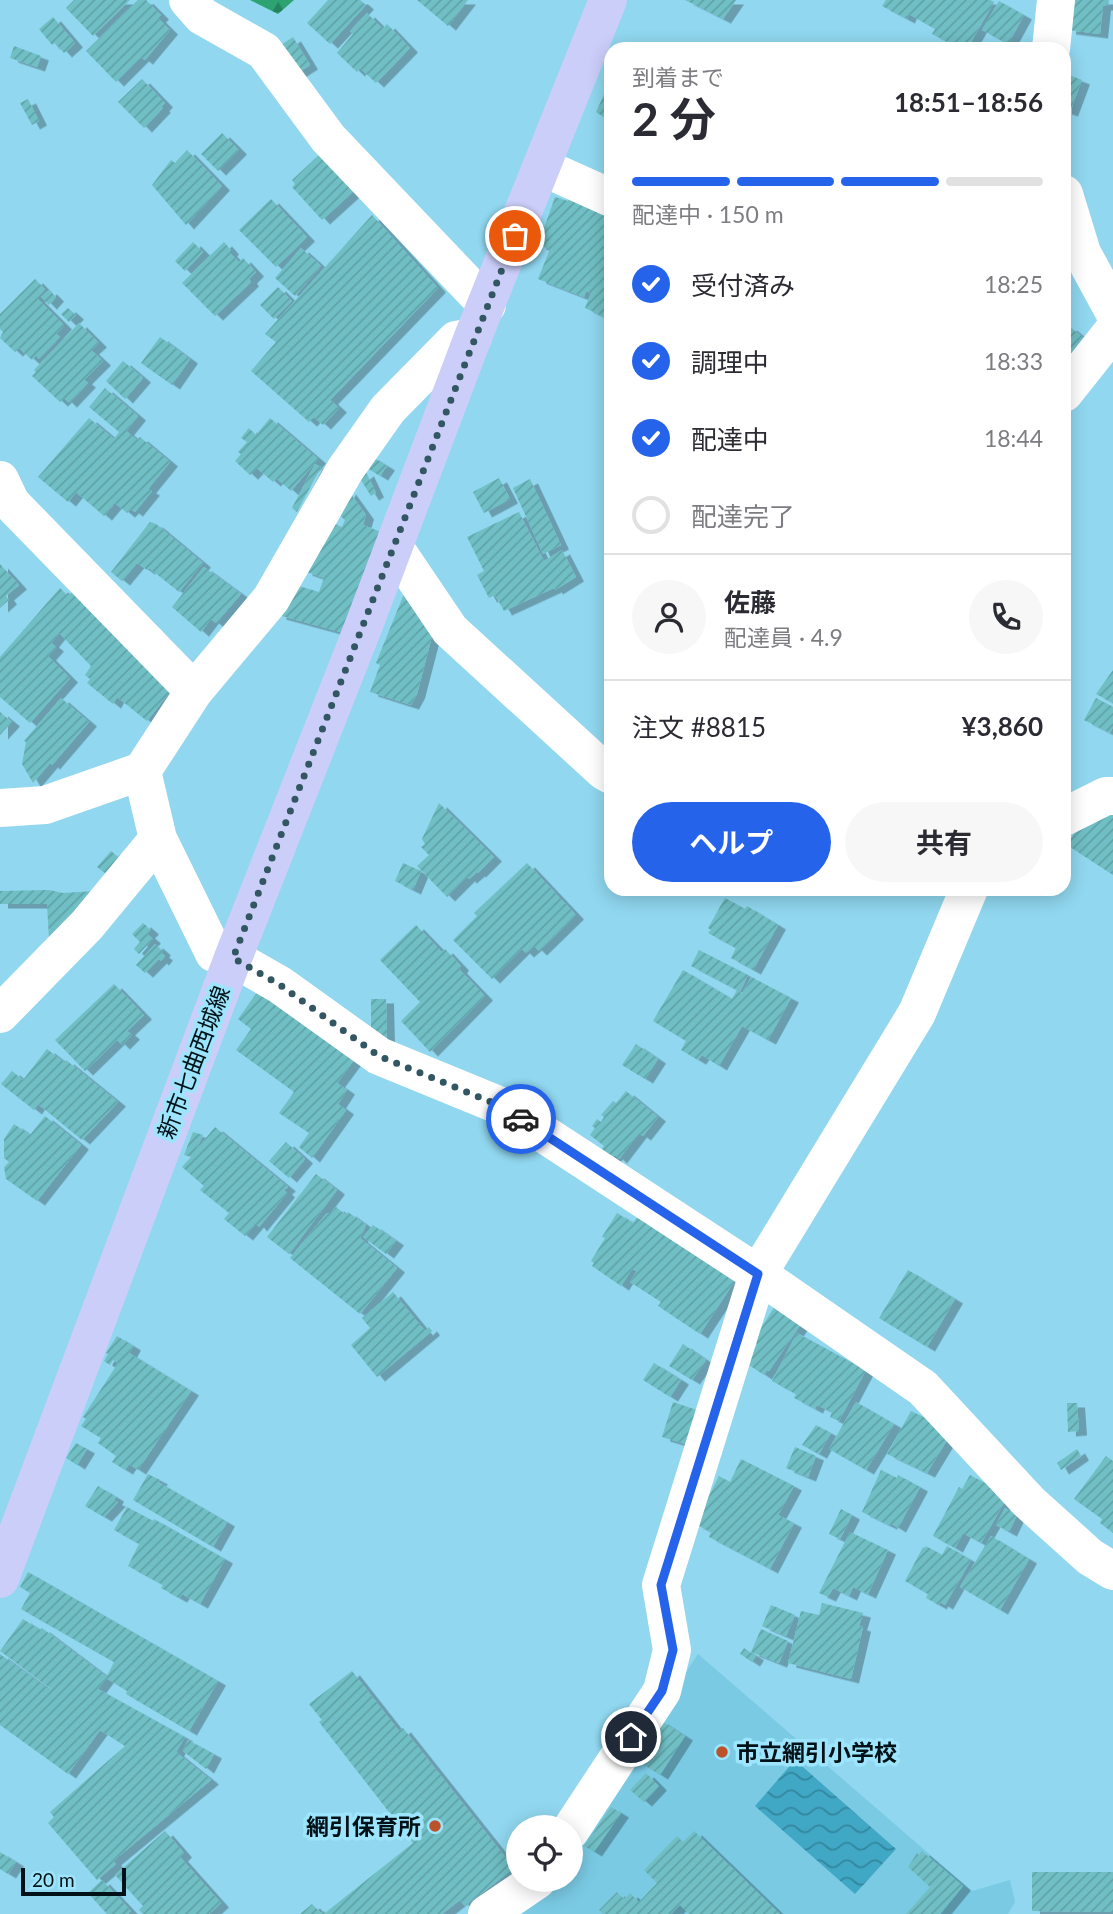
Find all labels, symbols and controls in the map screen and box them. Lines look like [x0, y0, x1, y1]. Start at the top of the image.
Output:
text: 到着まで [632, 63, 724, 91]
text: 18:51–18:56 [894, 86, 1043, 118]
text: 2 分 [632, 91, 716, 146]
text: 配達中 · 150 m [632, 200, 784, 228]
pin [485, 206, 545, 266]
icon: bag [496, 217, 534, 255]
icon: check [632, 265, 670, 303]
text: 受付済み [691, 269, 795, 301]
text: 18:25 [984, 270, 1043, 298]
icon: check [632, 342, 670, 380]
text: 調理中 [691, 346, 769, 378]
text: 18:33 [984, 347, 1043, 375]
icon: check [632, 419, 670, 457]
text: 配達中 [691, 423, 769, 455]
text: 18:44 [984, 424, 1043, 452]
text: 配達完了 [691, 500, 795, 532]
button: person [632, 580, 706, 654]
button: phone [969, 580, 1043, 654]
text: 佐藤 [724, 586, 776, 618]
text: 配達員 · 4.9 [724, 623, 843, 651]
text: ¥3,860 [962, 710, 1043, 742]
text: 注文 #8815 [632, 711, 766, 743]
button: ヘルプ [632, 802, 831, 882]
button: 共有 [845, 802, 1043, 882]
street label: 新市七曲西城線 [151, 982, 235, 1142]
courier [486, 1084, 556, 1154]
icon: car [502, 1100, 540, 1138]
pin [601, 1707, 661, 1767]
icon: home [612, 1718, 650, 1756]
place label: 市立網引小学校 [736, 1738, 897, 1766]
marker: 市立網引小学校 [714, 1744, 730, 1760]
place label: 網引保育所 [306, 1812, 421, 1840]
map controls [506, 1815, 583, 1892]
button: locate [506, 1815, 583, 1892]
marker: 網引保育所 [427, 1818, 443, 1834]
scale bar [21, 1865, 126, 1897]
text: 20 m [32, 1868, 75, 1891]

